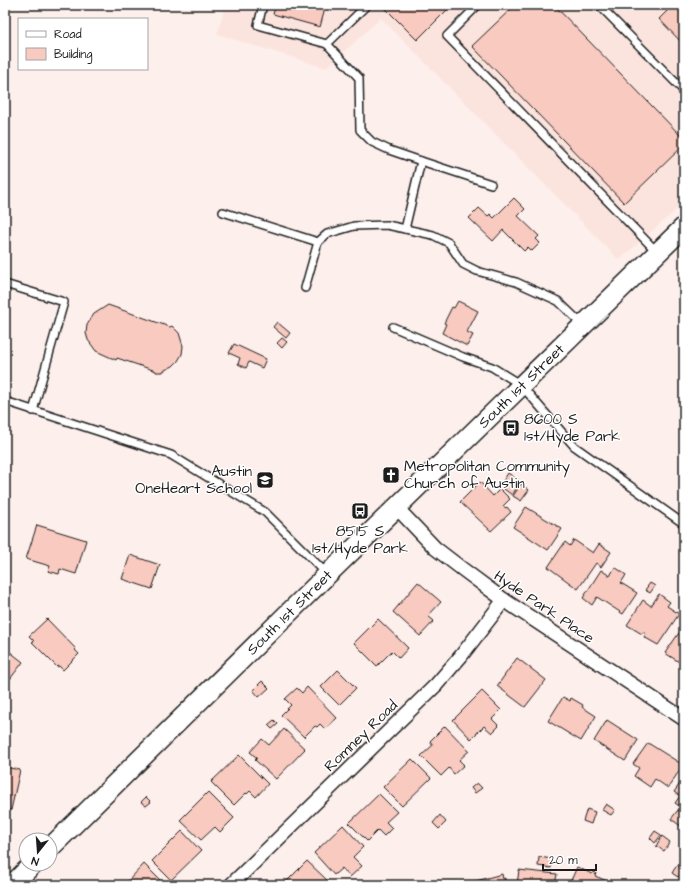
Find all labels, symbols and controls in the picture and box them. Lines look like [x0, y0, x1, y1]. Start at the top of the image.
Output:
legend [18, 18, 148, 70]
text: Road [54, 26, 82, 43]
text: Building [54, 46, 92, 64]
street label: South 1st Street [473, 339, 569, 433]
place label: 8600 S 1st/Hyde Park [524, 409, 620, 448]
bus stop icon: 8600 S 1st/Hyde Park [501, 418, 521, 438]
place label: Metropolitan Community Church of Austin [404, 456, 570, 494]
place label: Austin OneHeart School [135, 461, 252, 499]
church icon: Metropolitan Community Church of Austin [381, 465, 401, 485]
school or university icon: Austin OneHeart School [255, 470, 275, 490]
bus stop icon: 8515 S 1st/Hyde Park [350, 501, 370, 521]
place label: 8515 S 1st/Hyde Park [312, 521, 408, 560]
street label: South 1st Street [242, 565, 337, 659]
street label: Hyde Park Place [489, 566, 598, 649]
street label: Romney Road [319, 695, 403, 777]
north arrow [18, 832, 58, 872]
scale bar [543, 846, 596, 872]
text: 20 m [549, 852, 578, 869]
text: N [30, 853, 41, 869]

